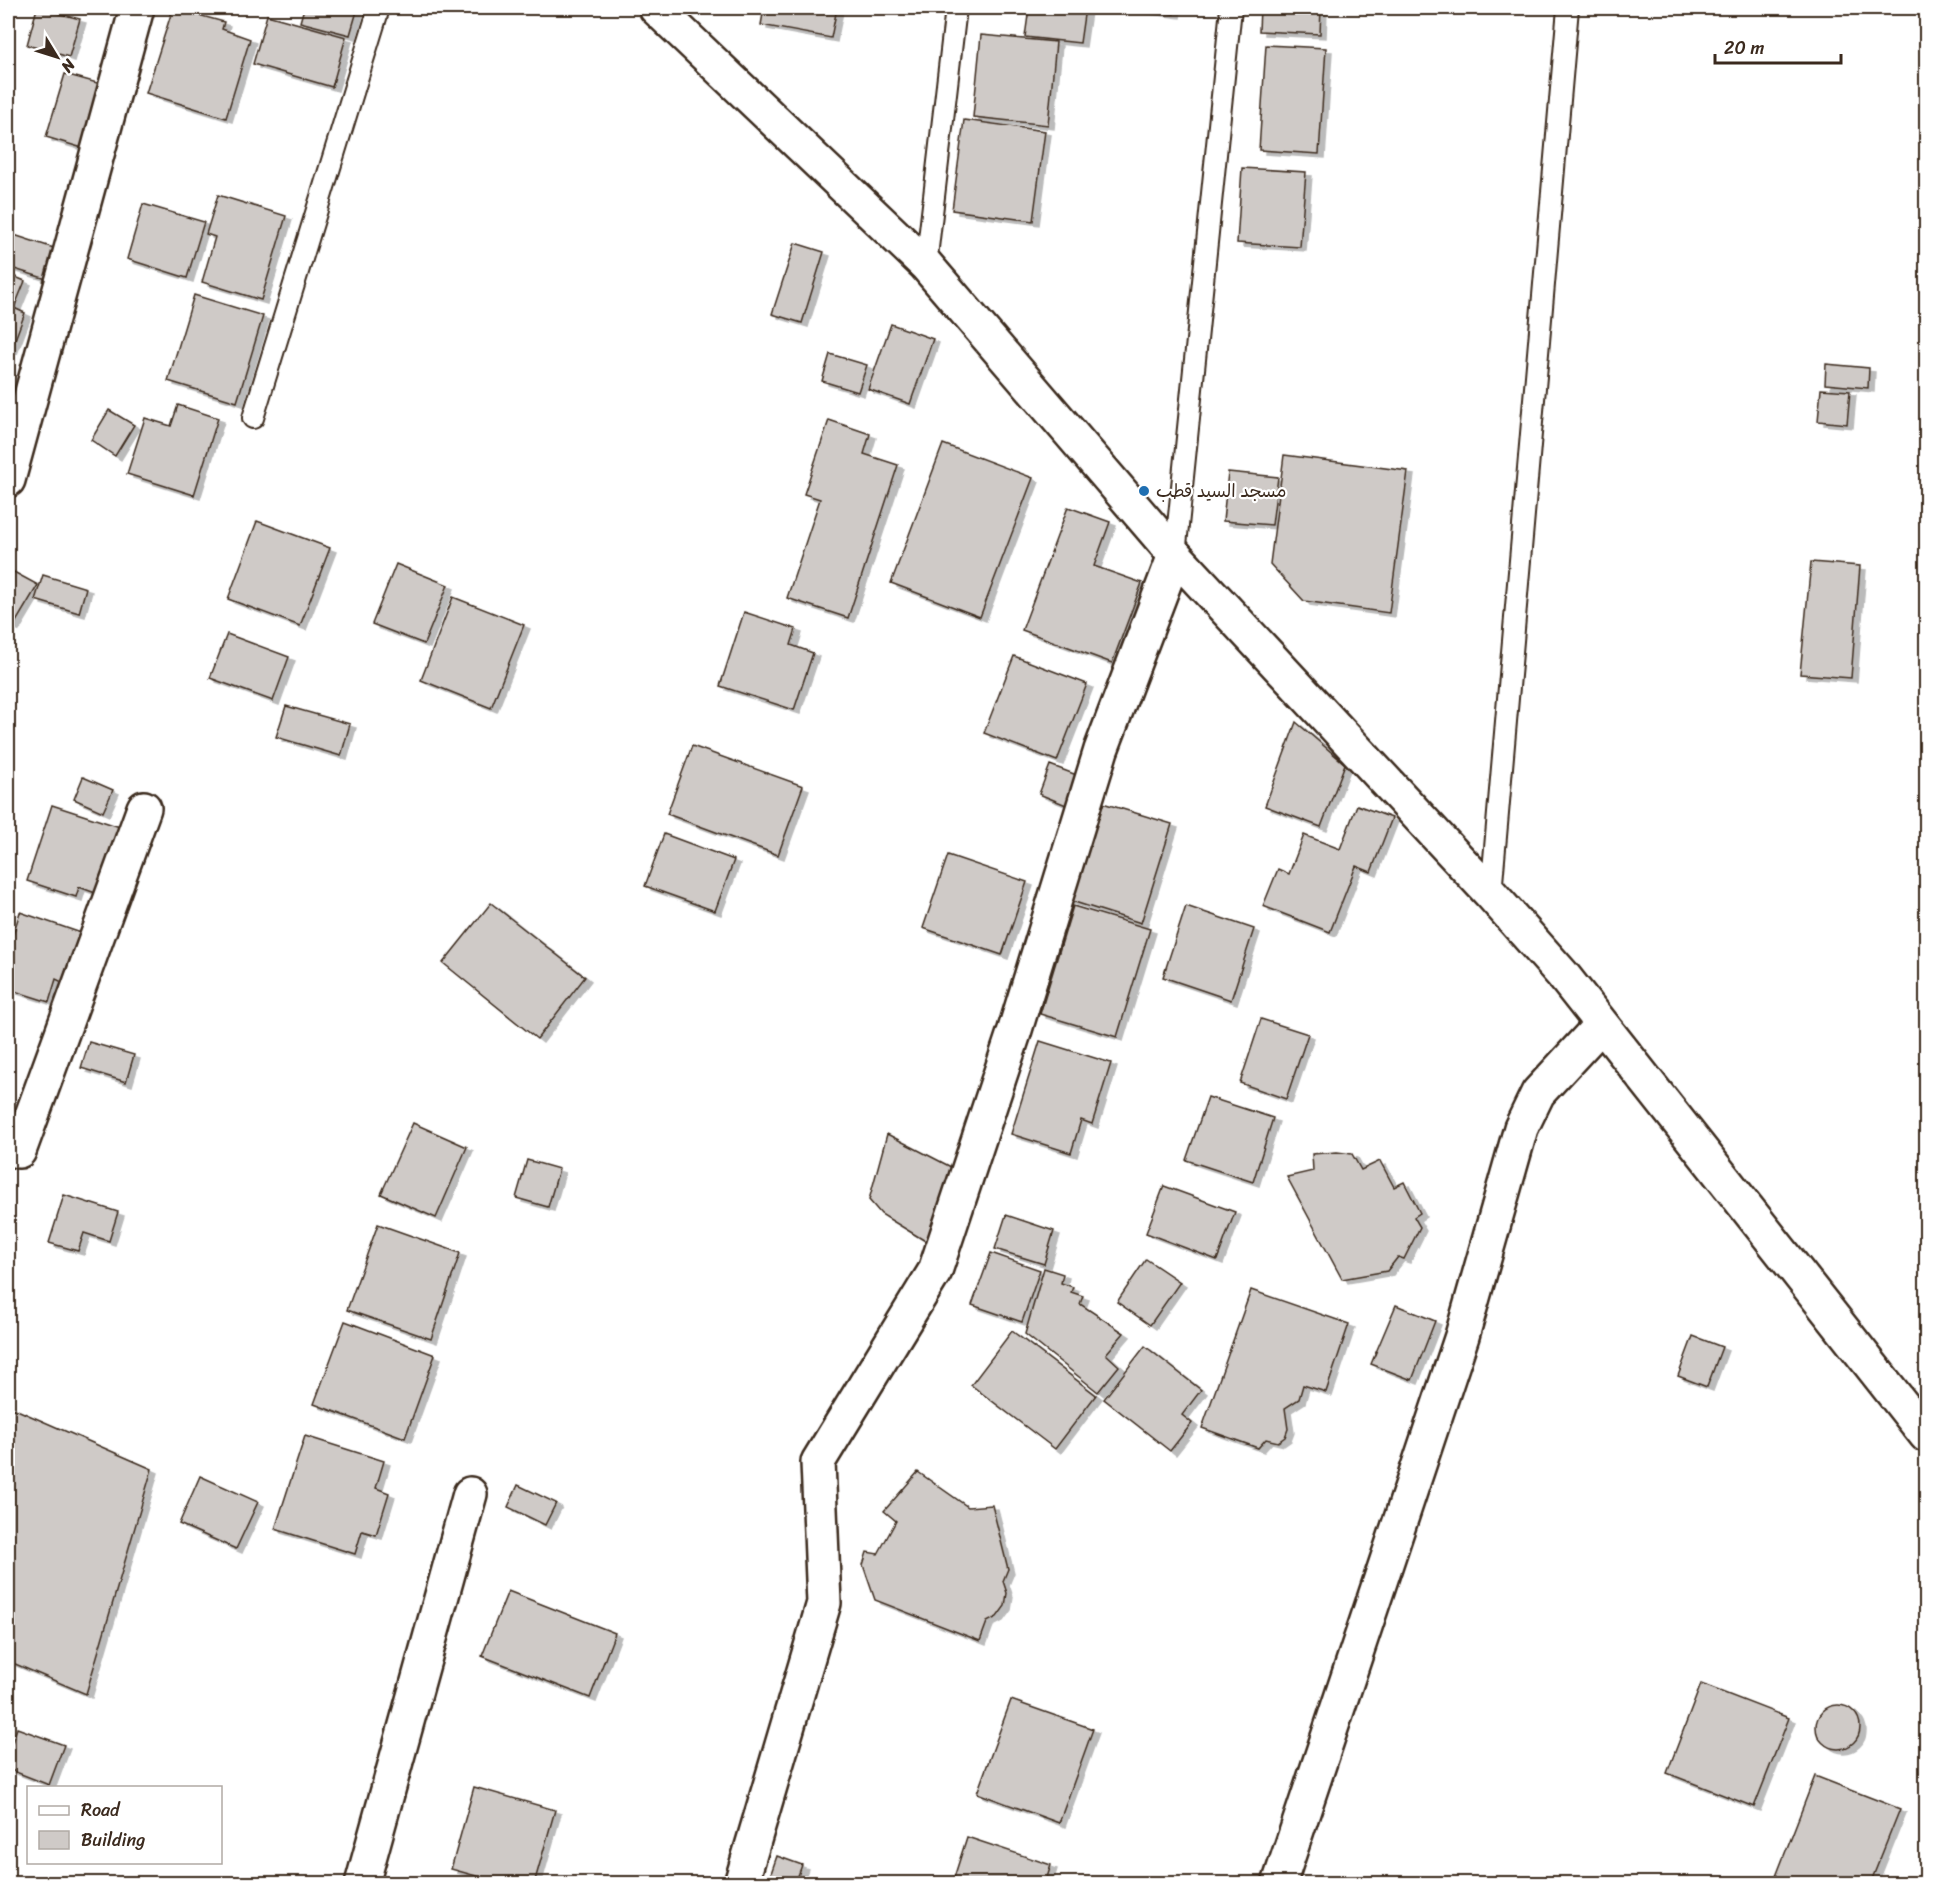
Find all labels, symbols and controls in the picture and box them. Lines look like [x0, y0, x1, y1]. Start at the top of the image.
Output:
north arrow [27, 27, 87, 87]
scale bar [1715, 27, 1841, 65]
text: 20 m [1724, 32, 1764, 64]
text: N [53, 52, 84, 80]
place label: مسجد السيد قطب [1156, 475, 1287, 507]
marker: مسجد السيد قطب [1137, 484, 1151, 498]
legend [27, 1786, 222, 1864]
text: Road [81, 1794, 121, 1826]
text: Building [81, 1824, 145, 1856]

